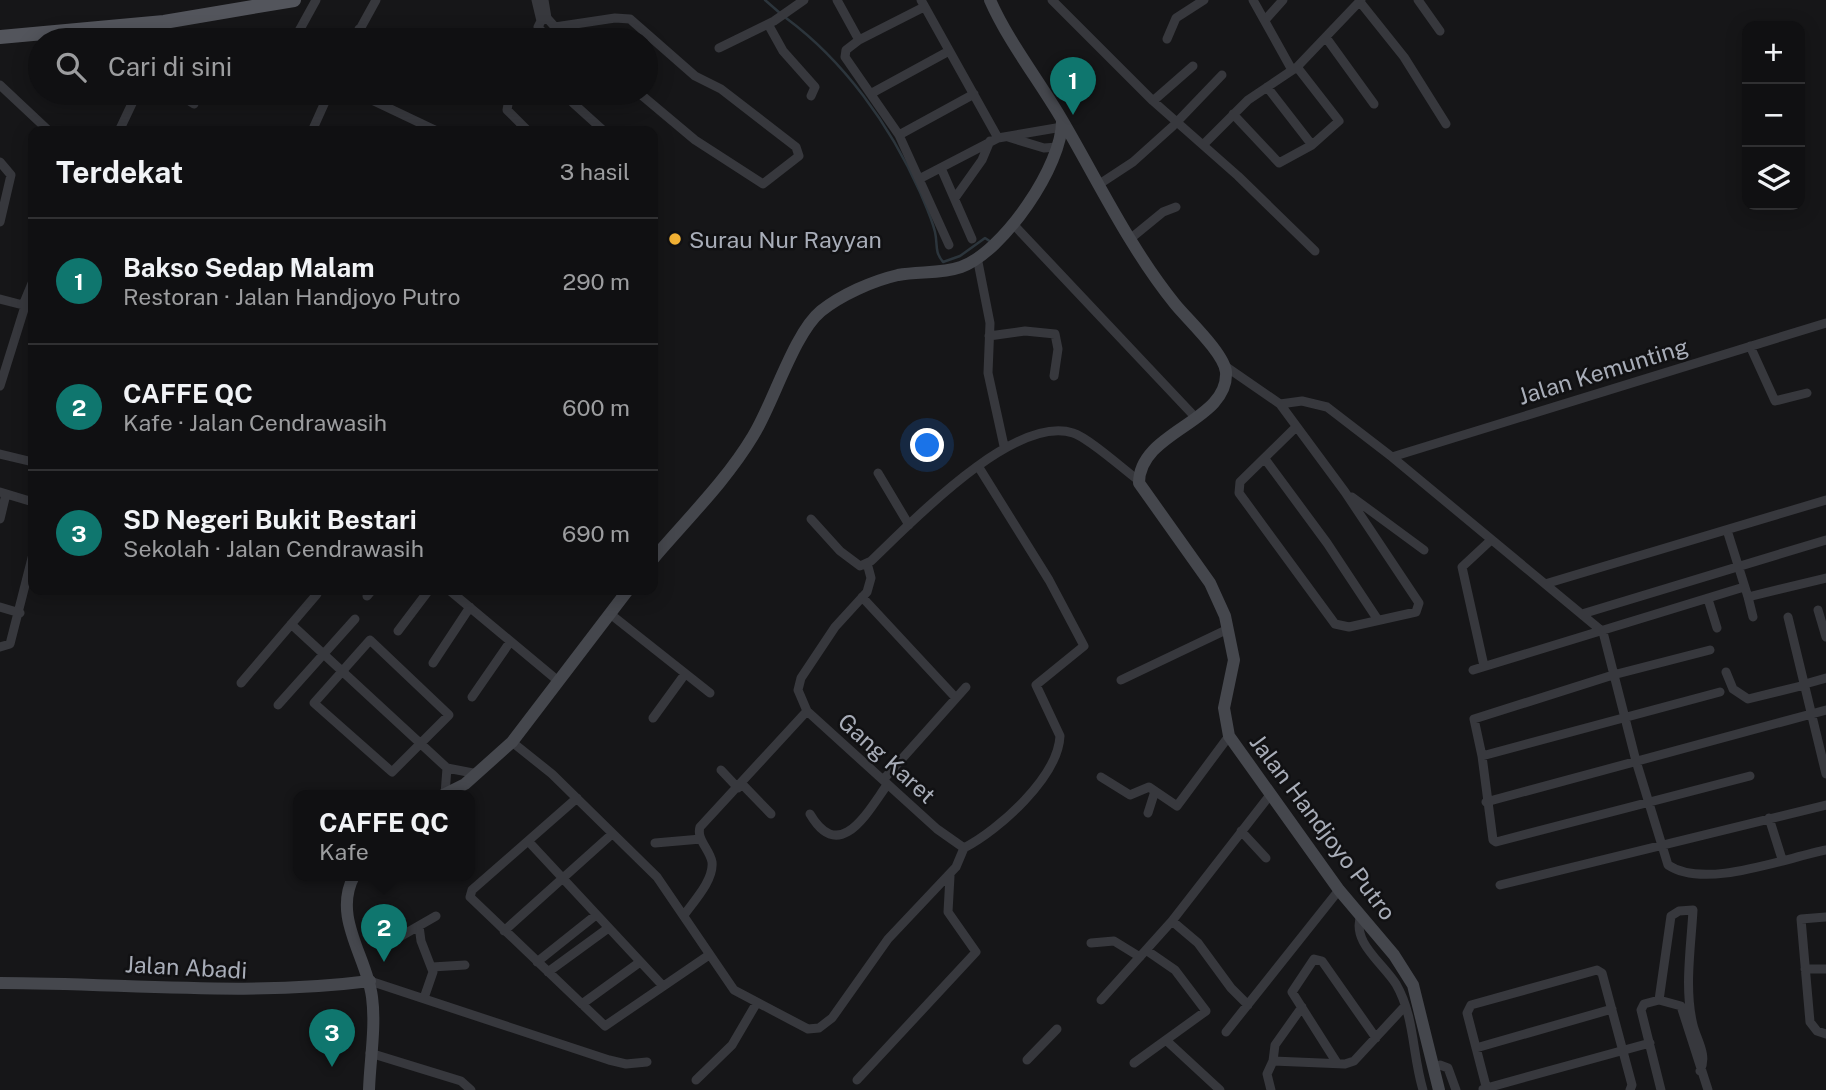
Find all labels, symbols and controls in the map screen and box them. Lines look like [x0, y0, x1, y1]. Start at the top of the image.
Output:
map controls [1742, 21, 1805, 210]
button: + [1742, 21, 1805, 84]
search box [28, 28, 658, 105]
icon: search [52, 48, 90, 86]
text: Cari di sini [108, 51, 232, 82]
pin: 1 [1050, 57, 1096, 115]
button: − [1742, 84, 1805, 147]
button: layers [1742, 147, 1805, 210]
text: Terdekat [56, 154, 183, 190]
text: 3 hasil [560, 158, 630, 185]
place label: Surau Nur Rayyan [689, 226, 882, 253]
marker: Surau Nur Rayyan [667, 231, 683, 247]
text: Bakso Sedap Malam [123, 252, 375, 283]
text: 1 [74, 268, 84, 295]
text: 290 m [563, 268, 630, 295]
text: Restoran · Jalan Handjoyo Putro [123, 283, 460, 310]
street label: Jalan Kemunting [1515, 332, 1691, 410]
text: CAFFE QC [123, 378, 253, 409]
text: 2 [72, 394, 86, 421]
text: 600 m [562, 394, 630, 421]
text: Kafe · Jalan Cendrawasih [123, 409, 387, 436]
your location [910, 428, 944, 462]
text: SD Negeri Bukit Bestari [123, 504, 417, 535]
text: 3 [71, 520, 87, 547]
text: 690 m [562, 520, 630, 547]
text: Sekolah · Jalan Cendrawasih [123, 535, 424, 562]
street label: Gang Karet [833, 707, 941, 809]
street label: Jalan Handjoyo Putro [1244, 729, 1402, 925]
popup [293, 790, 475, 881]
text: CAFFE QC [319, 807, 449, 838]
text: Kafe [319, 838, 369, 865]
pin: 2 [361, 904, 407, 962]
street label: Jalan Abadi [124, 950, 248, 984]
pin: 3 [309, 1009, 355, 1067]

